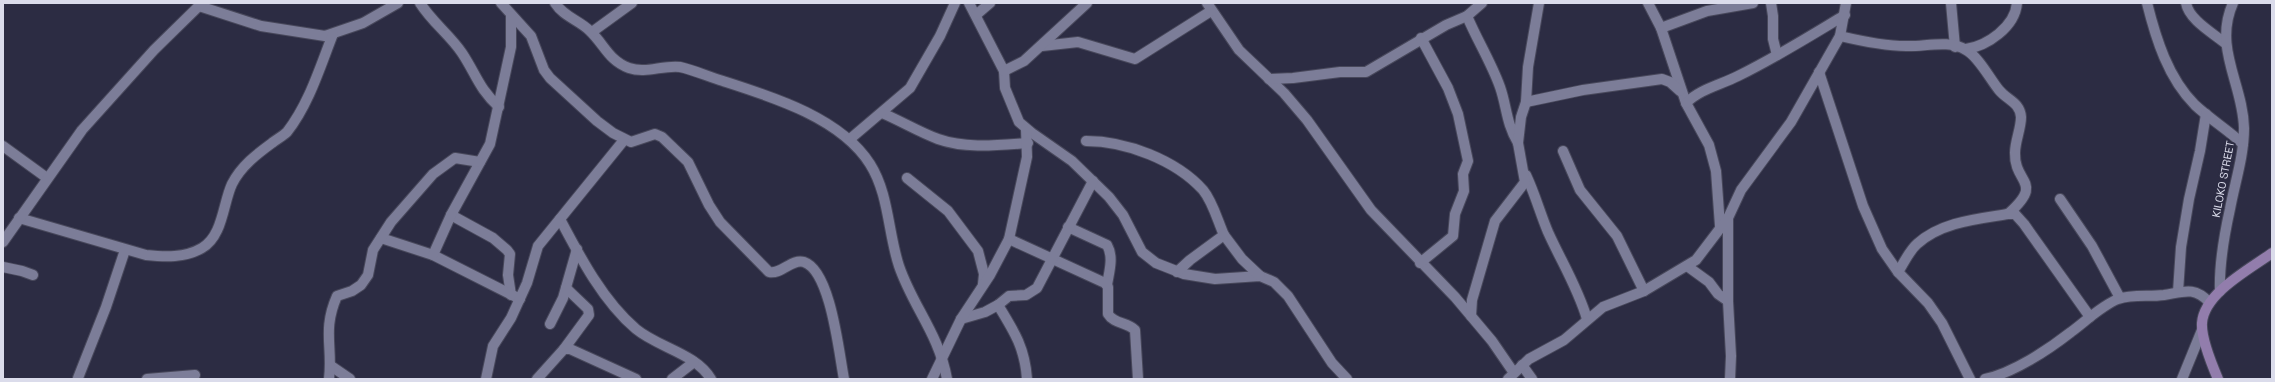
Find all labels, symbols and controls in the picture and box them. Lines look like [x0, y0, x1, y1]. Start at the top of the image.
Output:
street label: KILOKO STREET [2209, 139, 2237, 219]

